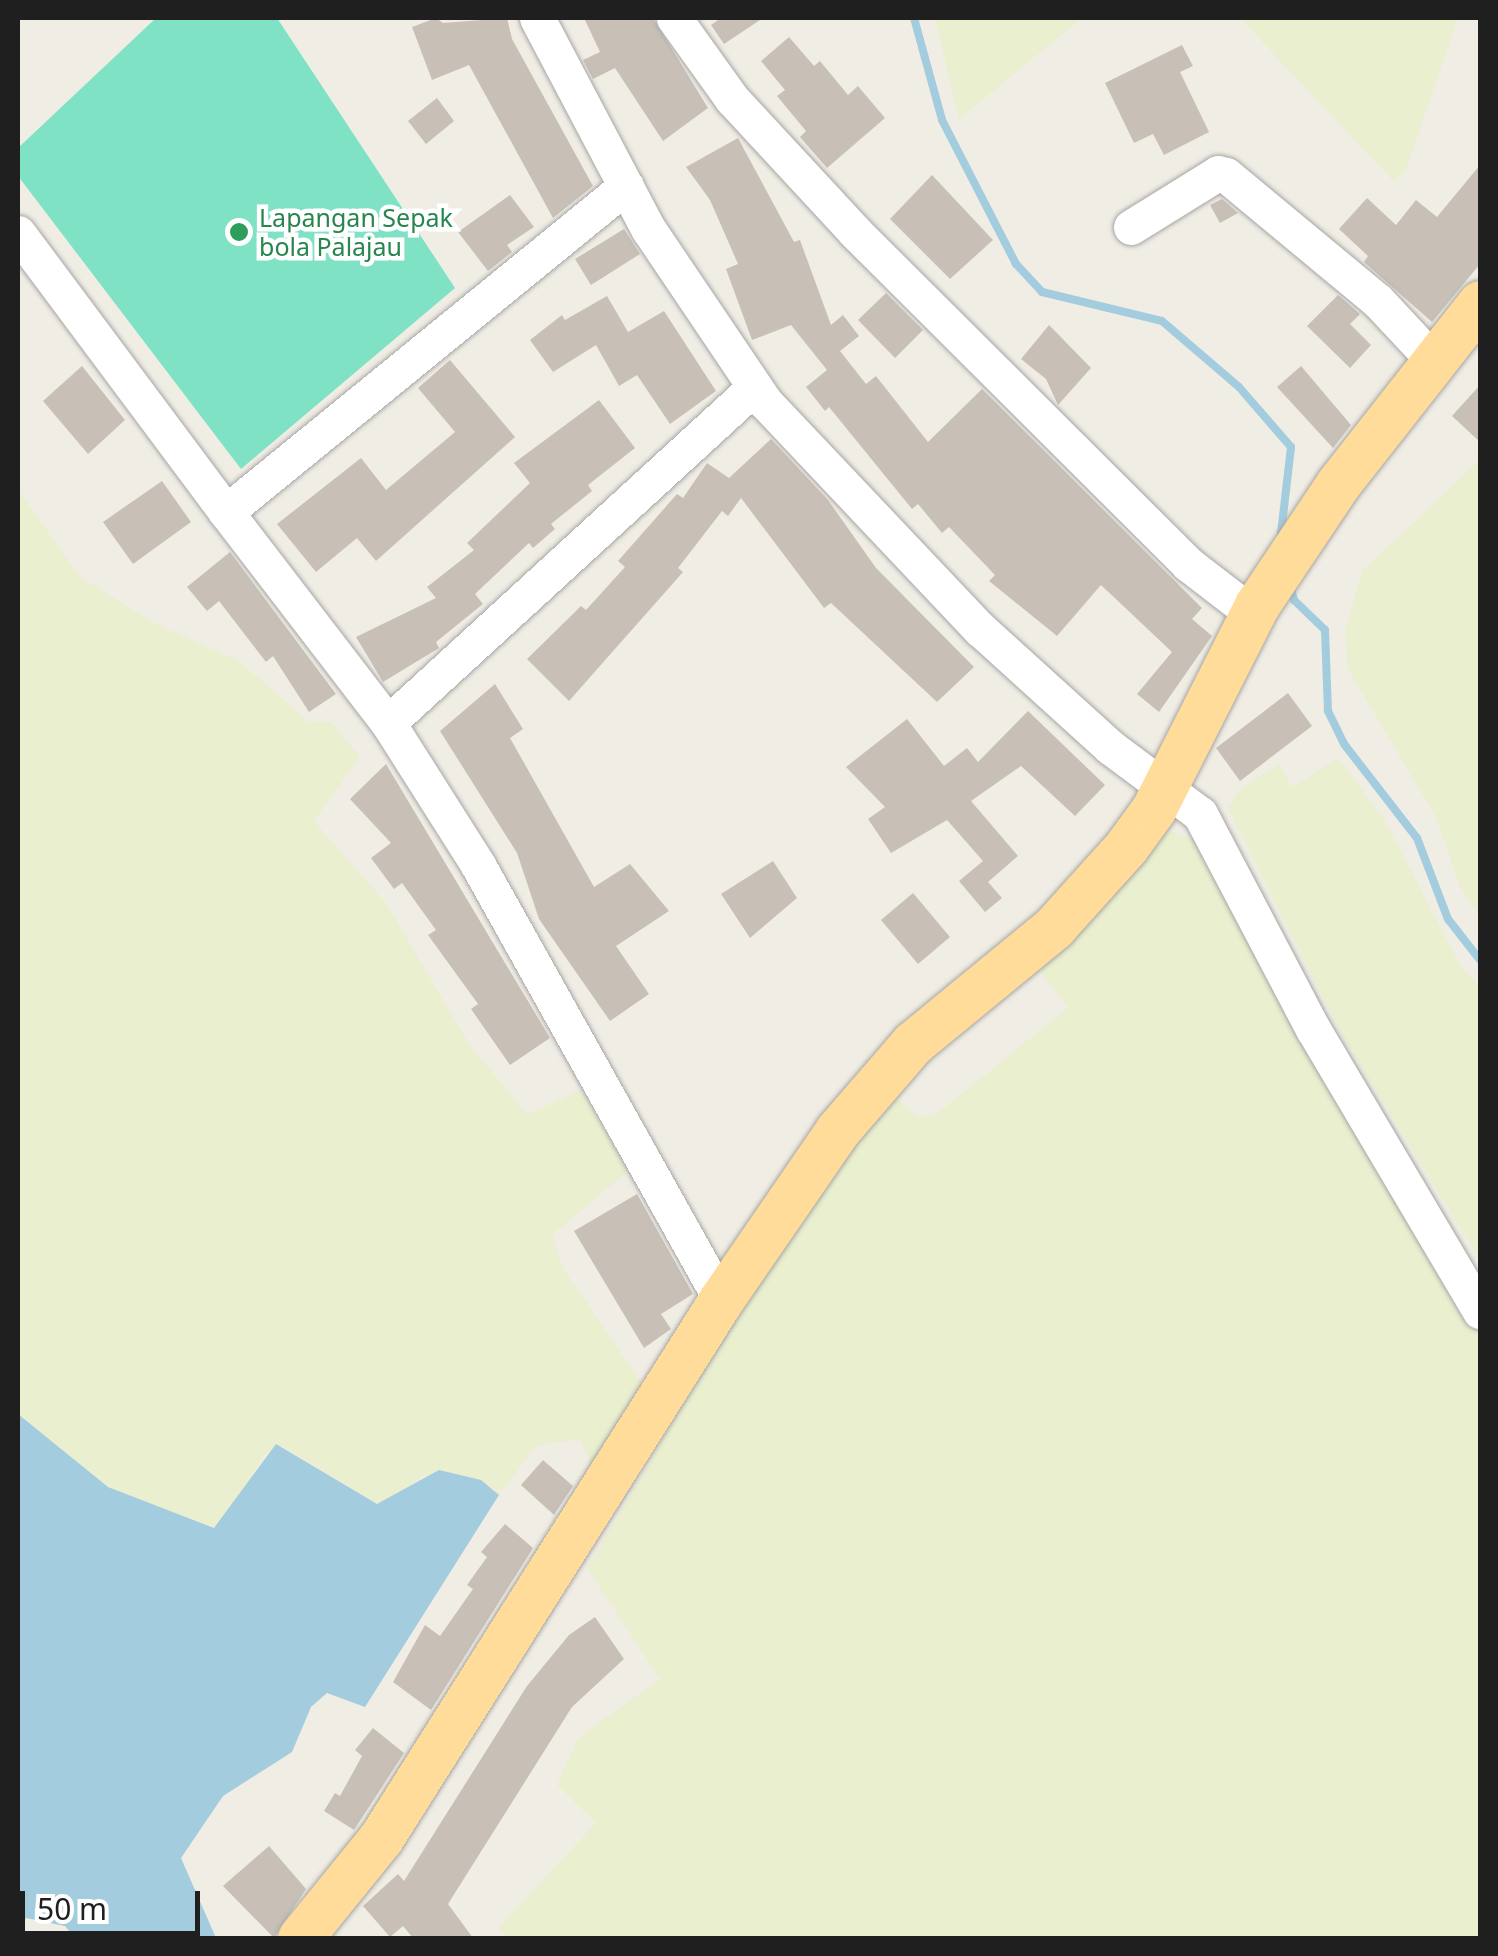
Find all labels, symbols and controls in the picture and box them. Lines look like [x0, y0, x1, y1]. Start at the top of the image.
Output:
place label: Lapangan Sepak bola Palajau [259, 203, 453, 262]
marker: Lapangan Sepak bola Palajau [228, 221, 250, 243]
scale bar [25, 1871, 205, 1933]
text: 50 m [37, 1888, 107, 1929]

